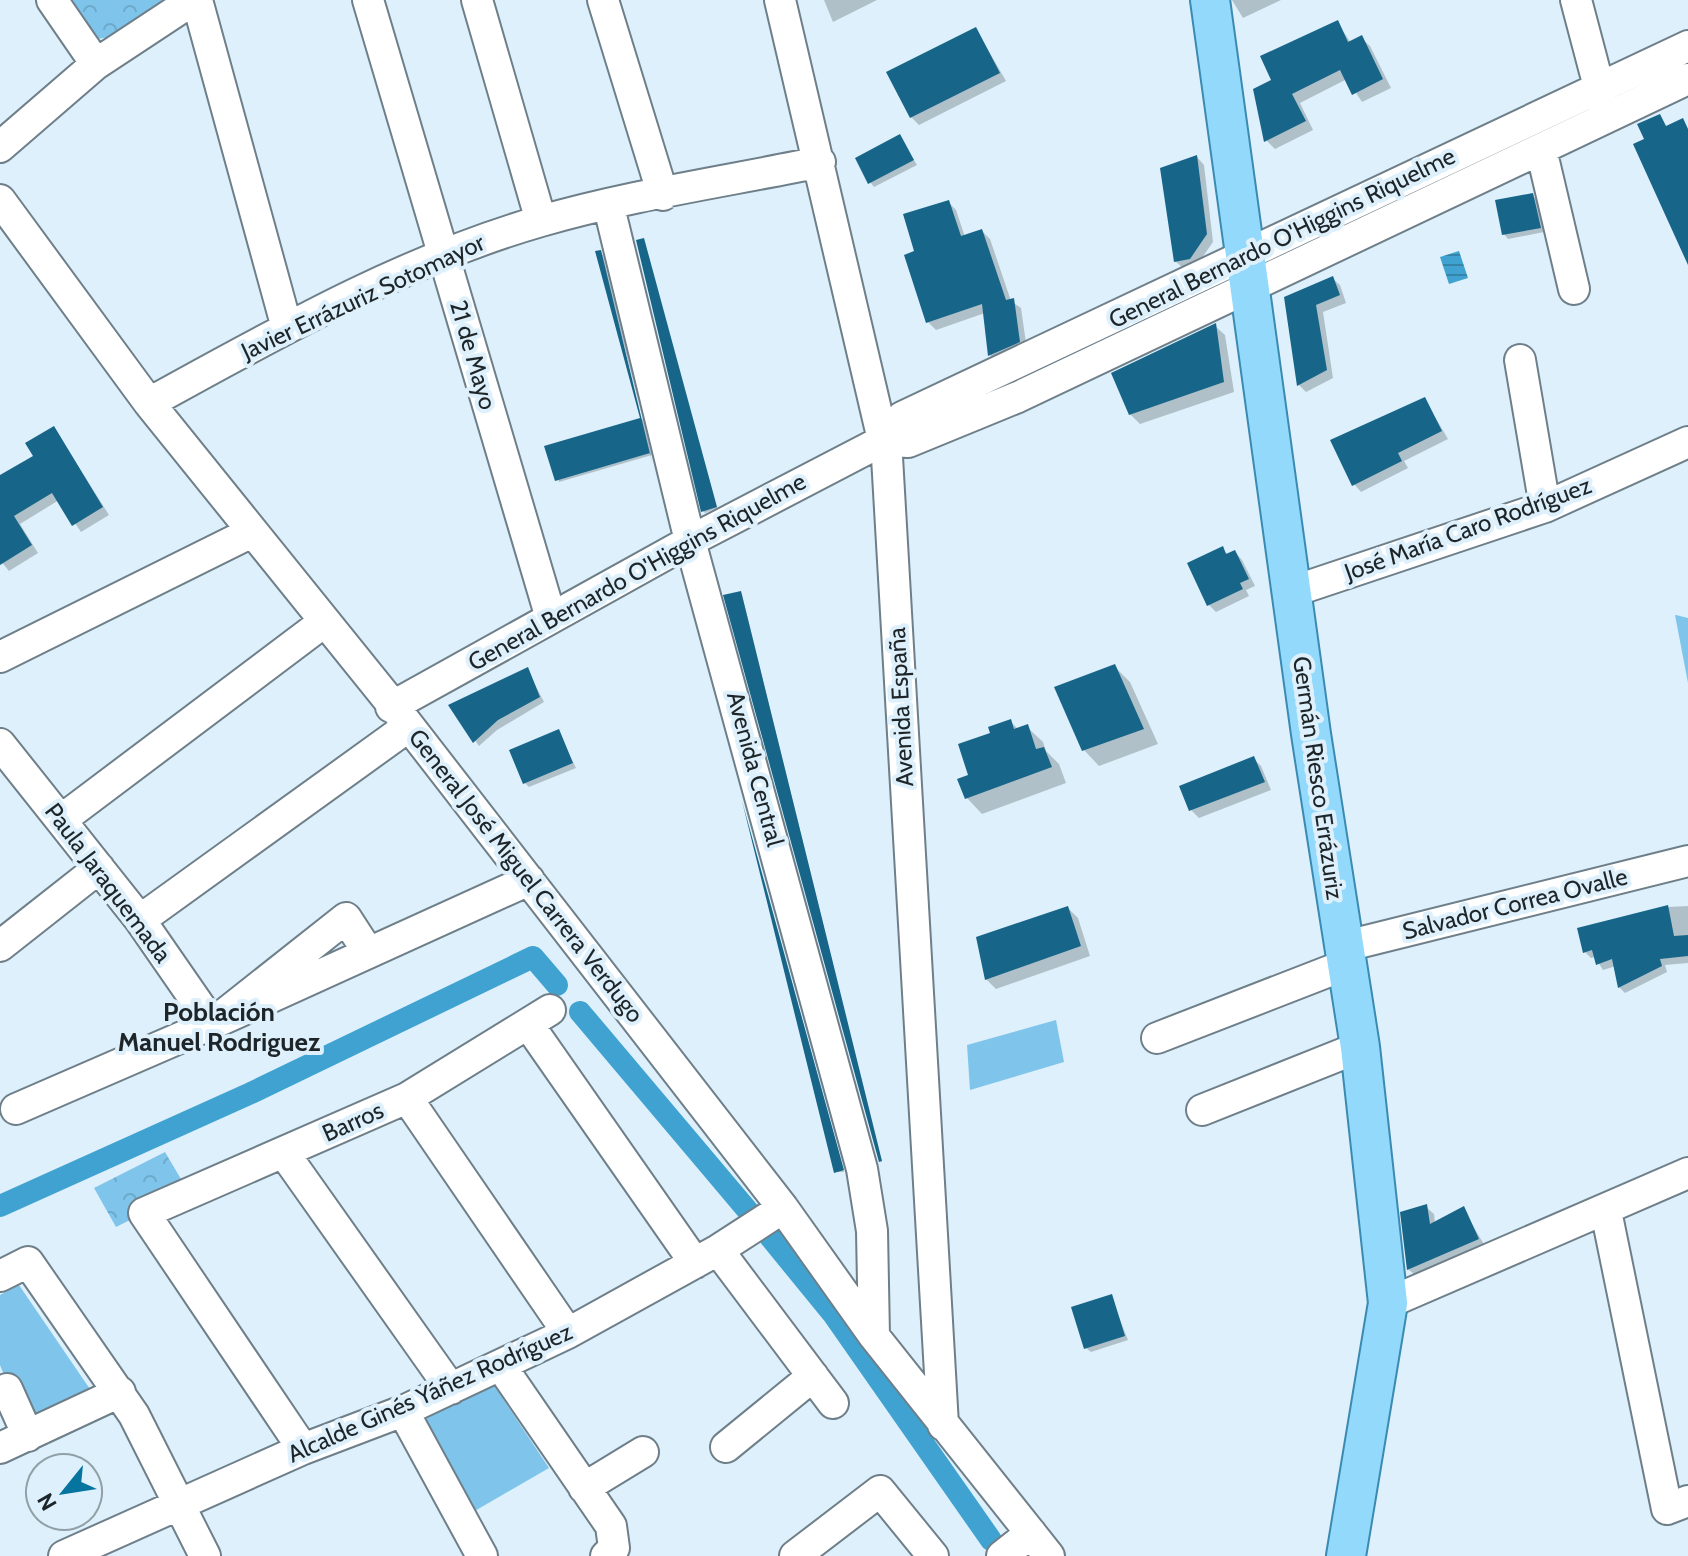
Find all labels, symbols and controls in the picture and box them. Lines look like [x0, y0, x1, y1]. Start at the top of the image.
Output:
street label: General Bernardo O'Higgins Riquelme [1104, 141, 1460, 334]
street label: Javier Errázuriz Sotomayor [236, 227, 489, 366]
street label: 21 de Mayo [444, 297, 503, 413]
street label: General Bernardo O'Higgins Riquelme [463, 466, 811, 677]
street label: José María Caro Rodríguez [1339, 470, 1595, 587]
street label: Avenida España [882, 626, 919, 787]
street label: Germán Riesco Errázuriz [1287, 654, 1350, 902]
street label: Avenida Central [721, 688, 790, 850]
street label: General José Miguel Carrera Verdugo [403, 723, 650, 1028]
street label: Paula Jaraquemada [39, 797, 178, 968]
street label: Salvador Correa Ovalle [1399, 862, 1630, 945]
district label: Población Manuel Rodriguez [118, 996, 320, 1058]
street label: Barros [318, 1095, 388, 1148]
street label: Alcalde Ginés Yáñez Rodríguez [283, 1317, 577, 1469]
north arrow [24, 1452, 104, 1532]
text: N [32, 1488, 63, 1515]

